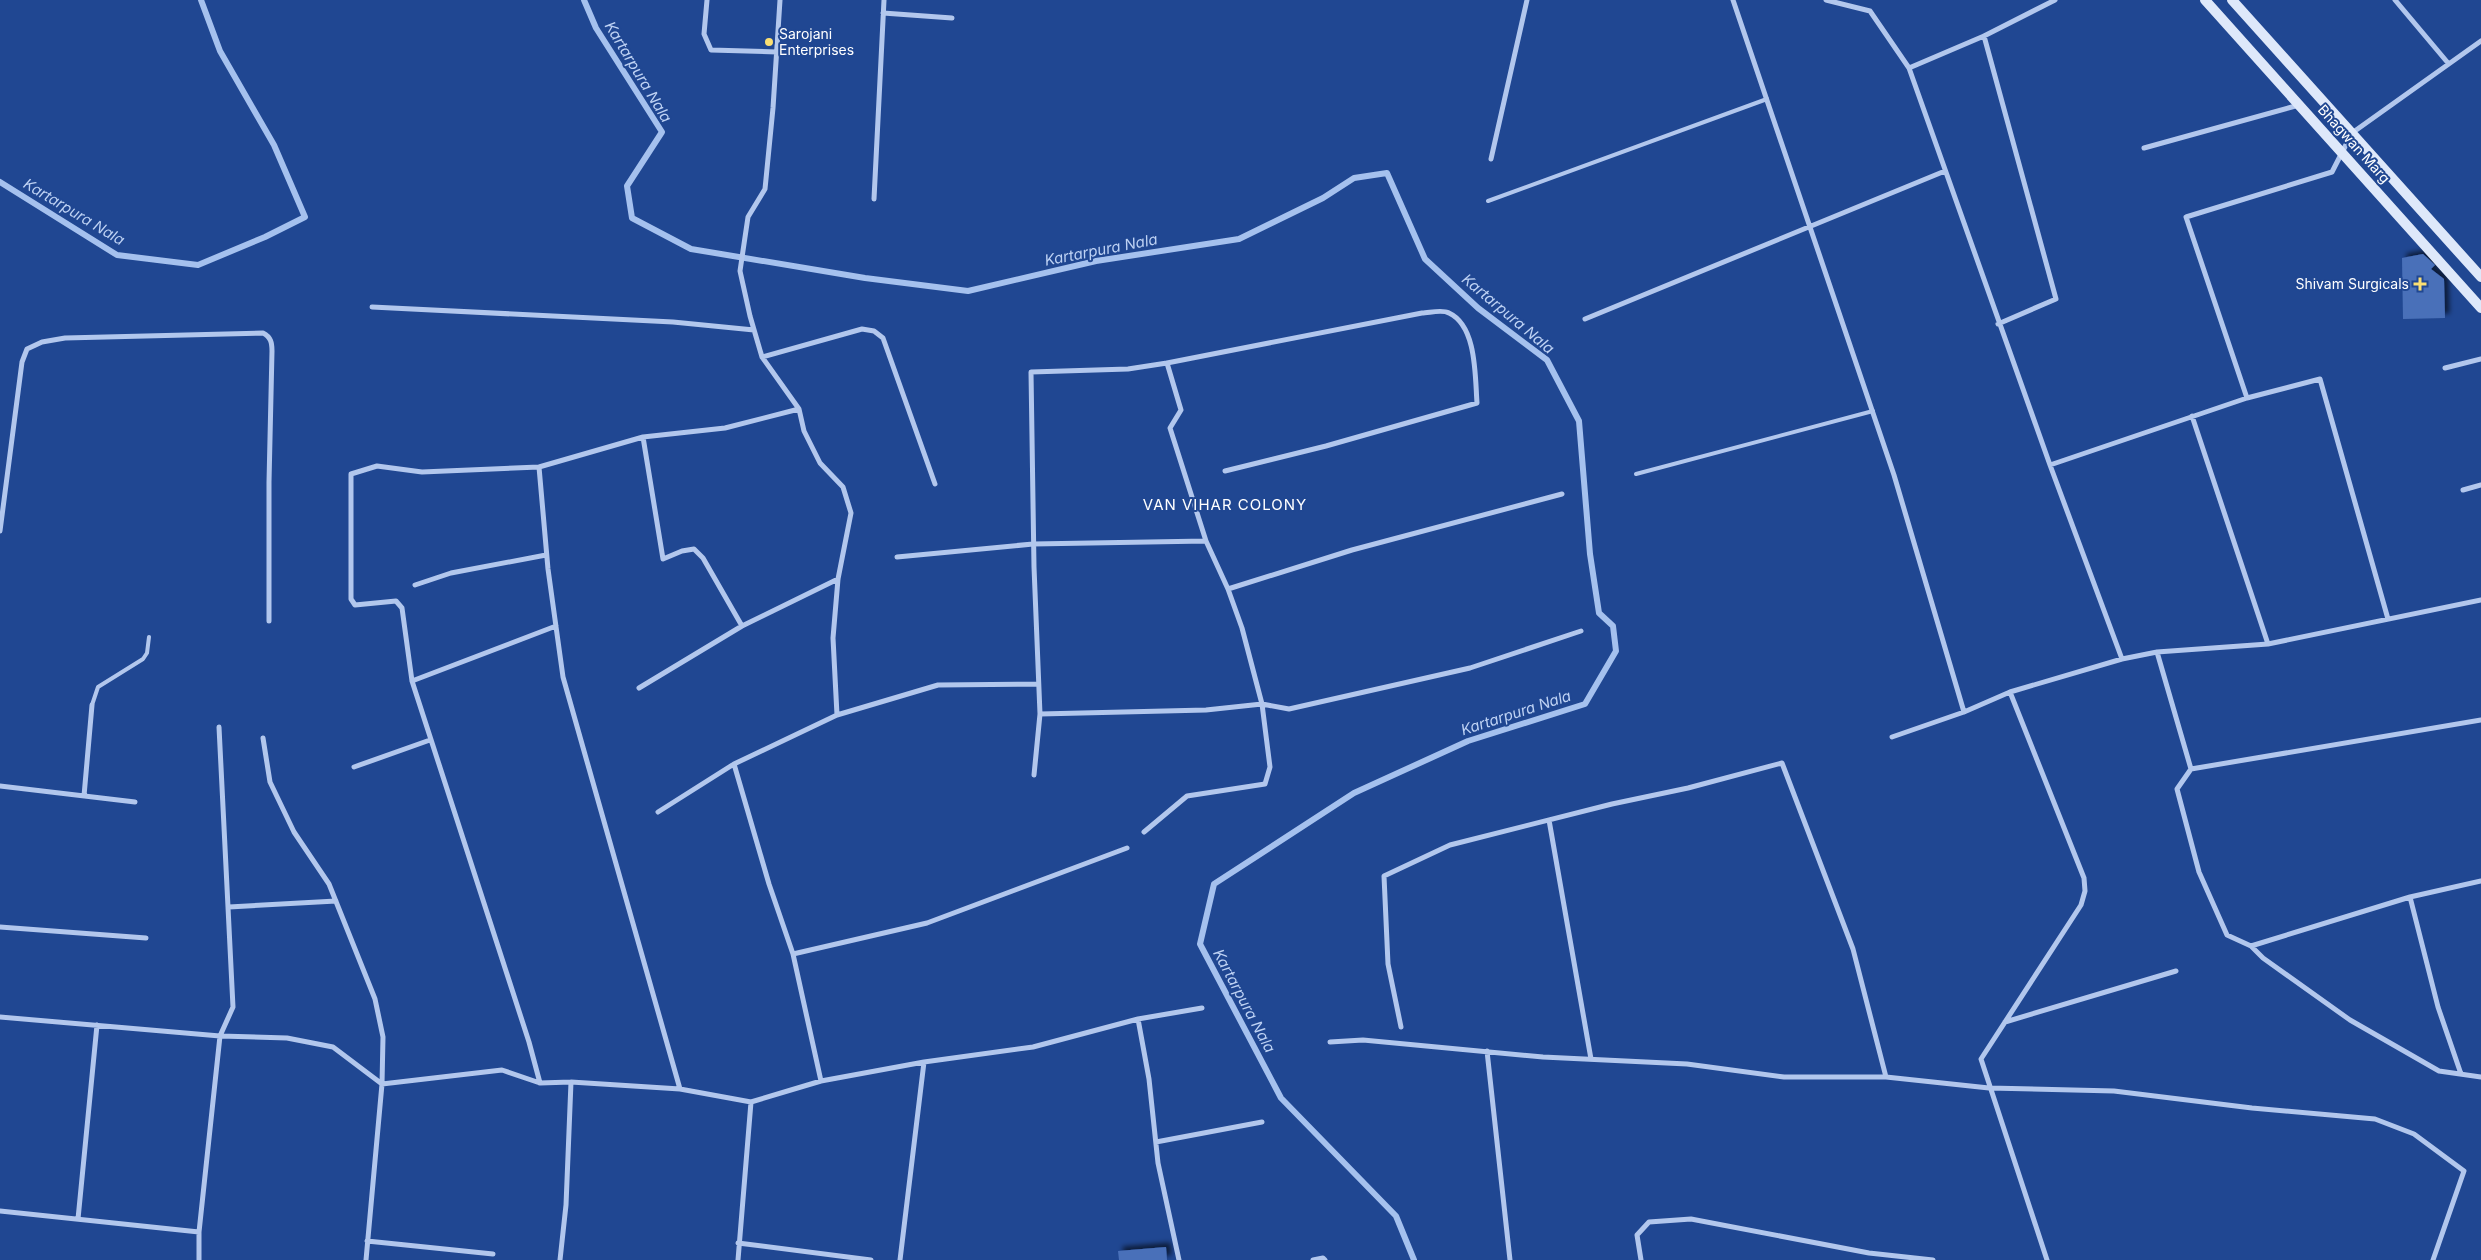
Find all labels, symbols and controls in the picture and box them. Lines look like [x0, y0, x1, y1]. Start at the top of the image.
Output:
water label: Kartarpura Nala [601, 18, 676, 126]
place label: Sarojani Enterprises [779, 25, 854, 58]
marker: Sarojani Enterprises [763, 36, 775, 48]
street label: Bhagwan Marg [2315, 101, 2394, 186]
water label: Kartarpura Nala [20, 174, 128, 249]
water label: Kartarpura Nala [1043, 229, 1159, 270]
water label: Kartarpura Nala [1458, 269, 1558, 358]
place label: Shivam Surgicals [2295, 275, 2409, 292]
marker: Shivam Surgicals [2413, 277, 2427, 291]
district label: VAN VIHAR COLONY [1143, 495, 1307, 514]
water label: Kartarpura Nala [1458, 686, 1573, 739]
water label: Kartarpura Nala [1209, 946, 1280, 1056]

